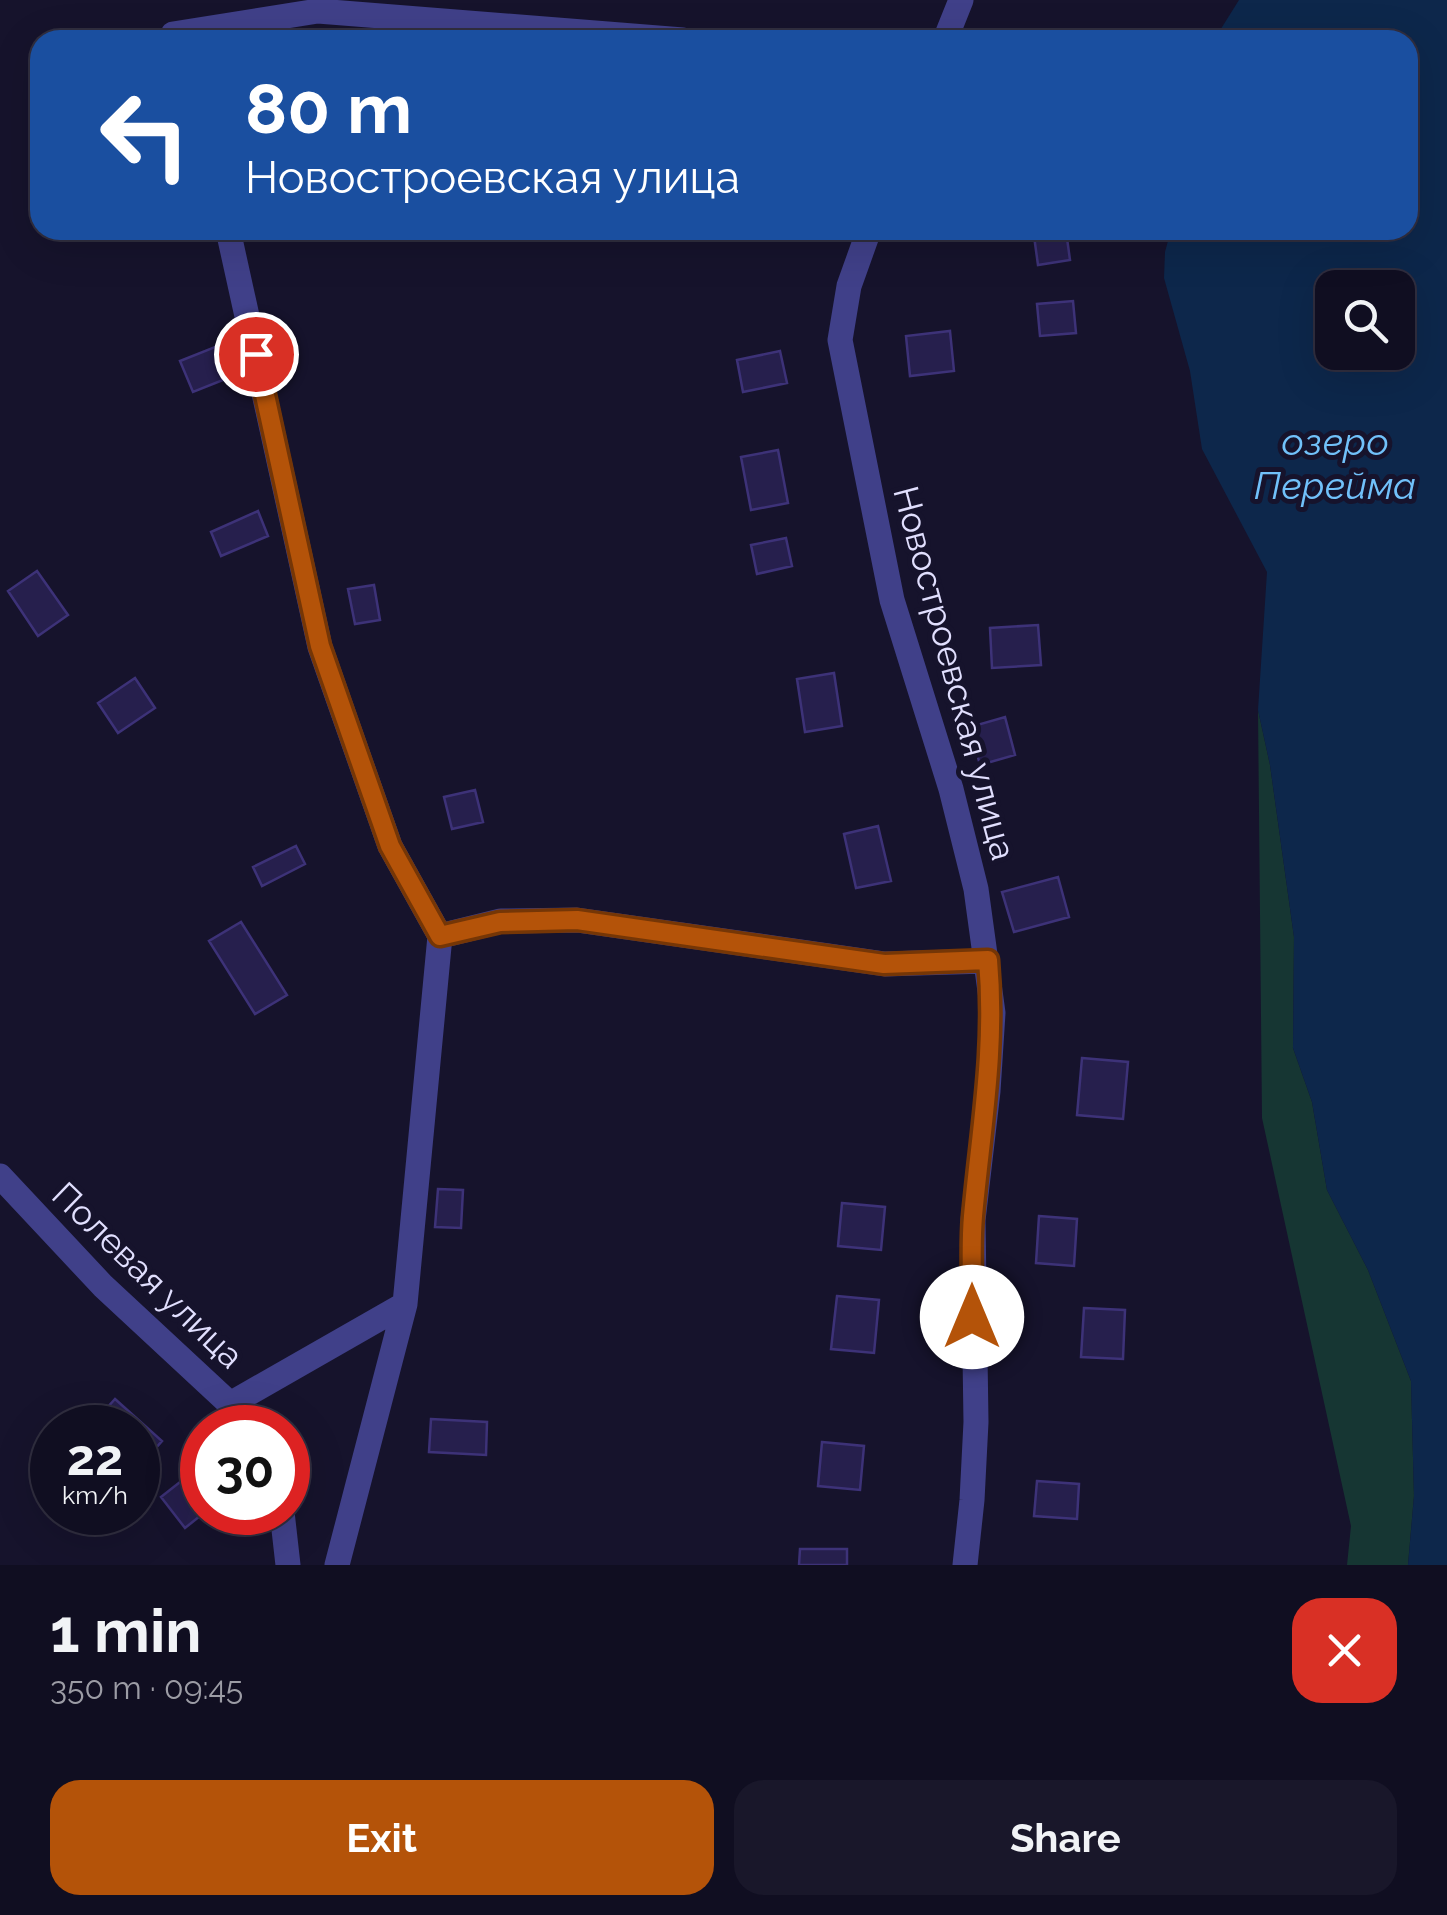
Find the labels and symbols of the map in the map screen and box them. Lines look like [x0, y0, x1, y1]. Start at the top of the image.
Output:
pin [214, 312, 299, 397]
water label: озеро Перейма [1254, 419, 1416, 508]
street label: Новостроевская улица [885, 482, 1025, 864]
street label: Полевая улица [44, 1174, 252, 1376]
position arrow [920, 1265, 1024, 1369]
speed limit sign: 30 [180, 1405, 310, 1535]

